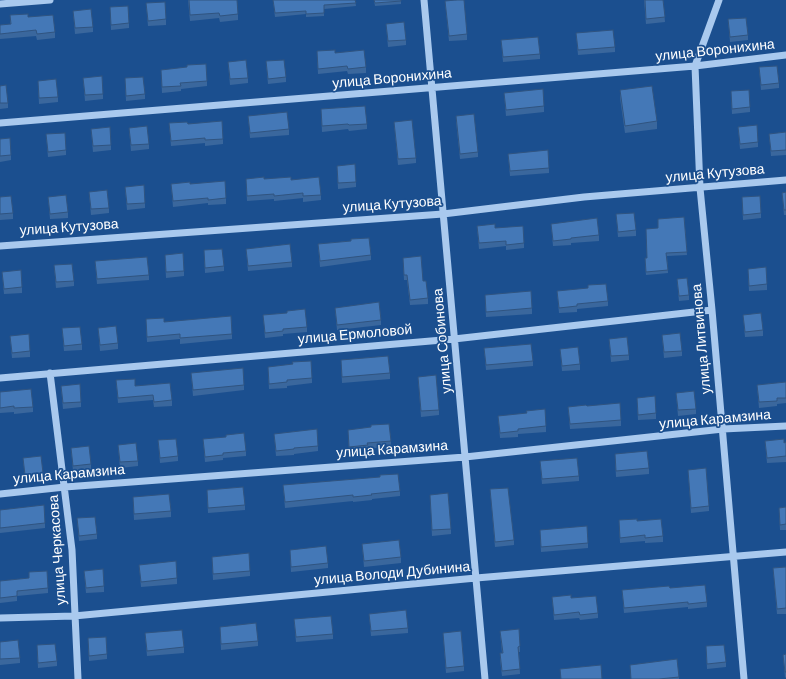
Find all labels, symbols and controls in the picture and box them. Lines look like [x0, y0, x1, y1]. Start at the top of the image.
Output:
street label: улица Воронихина [655, 35, 775, 65]
street label: улица Воронихина [332, 64, 452, 92]
street label: улица Кутузова [665, 160, 765, 186]
street label: улица Кутузова [342, 192, 442, 216]
street label: улица Кутузова [19, 215, 119, 239]
street label: улица Литвинова [688, 283, 714, 395]
street label: улица Собинова [429, 288, 455, 394]
street label: улица Ермоловой [297, 321, 413, 347]
street label: улица Карамзина [658, 406, 772, 432]
street label: улица Карамзина [336, 437, 448, 461]
street label: улица Карамзина [12, 461, 126, 487]
street label: улица Черкасова [45, 494, 69, 606]
street label: улица Володи Дубинина [313, 558, 471, 588]

